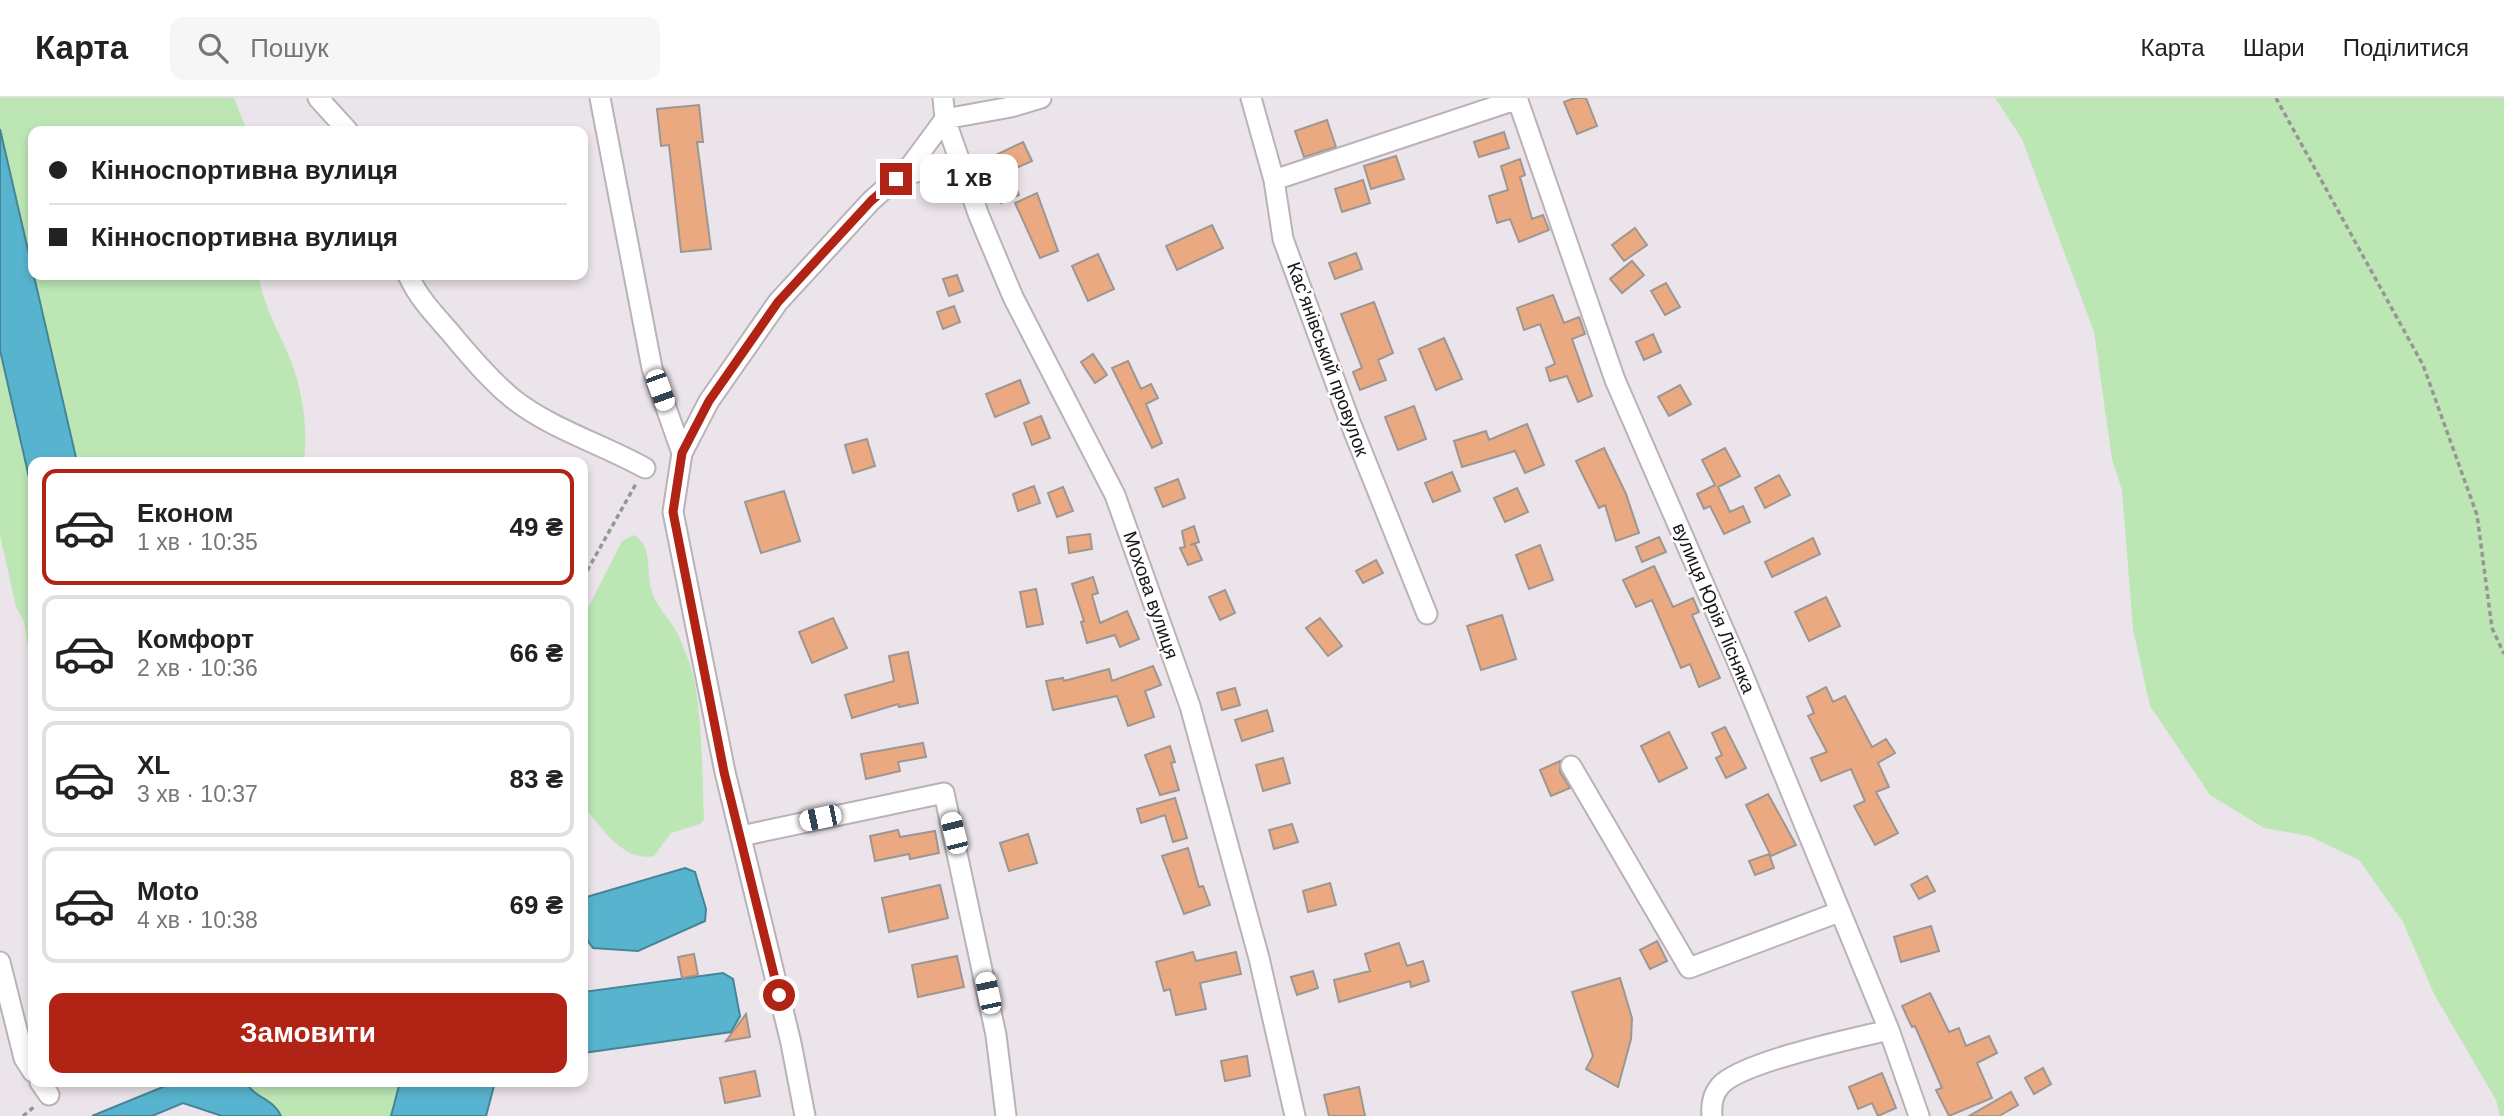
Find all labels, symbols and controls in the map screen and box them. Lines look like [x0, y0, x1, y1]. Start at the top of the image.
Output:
search box [170, 17, 660, 80]
text: Карта [35, 29, 128, 66]
icon: search [194, 29, 232, 67]
text: Пошук [250, 33, 329, 63]
text: Карта [2140, 34, 2205, 61]
text: Шари [2243, 34, 2305, 61]
text: Поділитися [2343, 34, 2469, 61]
callout: 1 хв [920, 154, 1018, 204]
text: Кінноспортивна вулиця [91, 155, 398, 185]
route end [880, 163, 912, 195]
text: 1 хв [946, 165, 992, 191]
text: Кінноспортивна вулиця [91, 222, 398, 252]
street label: Касʼянівський провулок [1283, 259, 1373, 459]
car [643, 367, 678, 413]
icon: car [53, 496, 116, 559]
text: Економ [137, 498, 233, 528]
text: 49 ₴ [510, 512, 563, 542]
street label: вулиця Юрія Лісняка [1669, 520, 1760, 697]
street label: Мохова вулиця [1119, 528, 1183, 662]
text: 1 хв · 10:35 [137, 529, 258, 555]
icon: car [53, 622, 116, 685]
text: Комфорт [137, 624, 254, 654]
text: 66 ₴ [510, 638, 563, 668]
text: 2 хв · 10:36 [137, 655, 258, 681]
icon: car [53, 748, 116, 811]
text: XL [137, 750, 170, 780]
text: 83 ₴ [510, 764, 563, 794]
text: 3 хв · 10:37 [137, 781, 258, 807]
car [798, 803, 843, 833]
car [939, 810, 970, 856]
icon: car [53, 874, 116, 937]
text: Moto [137, 876, 199, 906]
text: 69 ₴ [510, 890, 563, 920]
text: 4 хв · 10:38 [137, 907, 258, 933]
car [974, 970, 1003, 1016]
route start [763, 979, 795, 1011]
button: Замовити [49, 993, 567, 1073]

